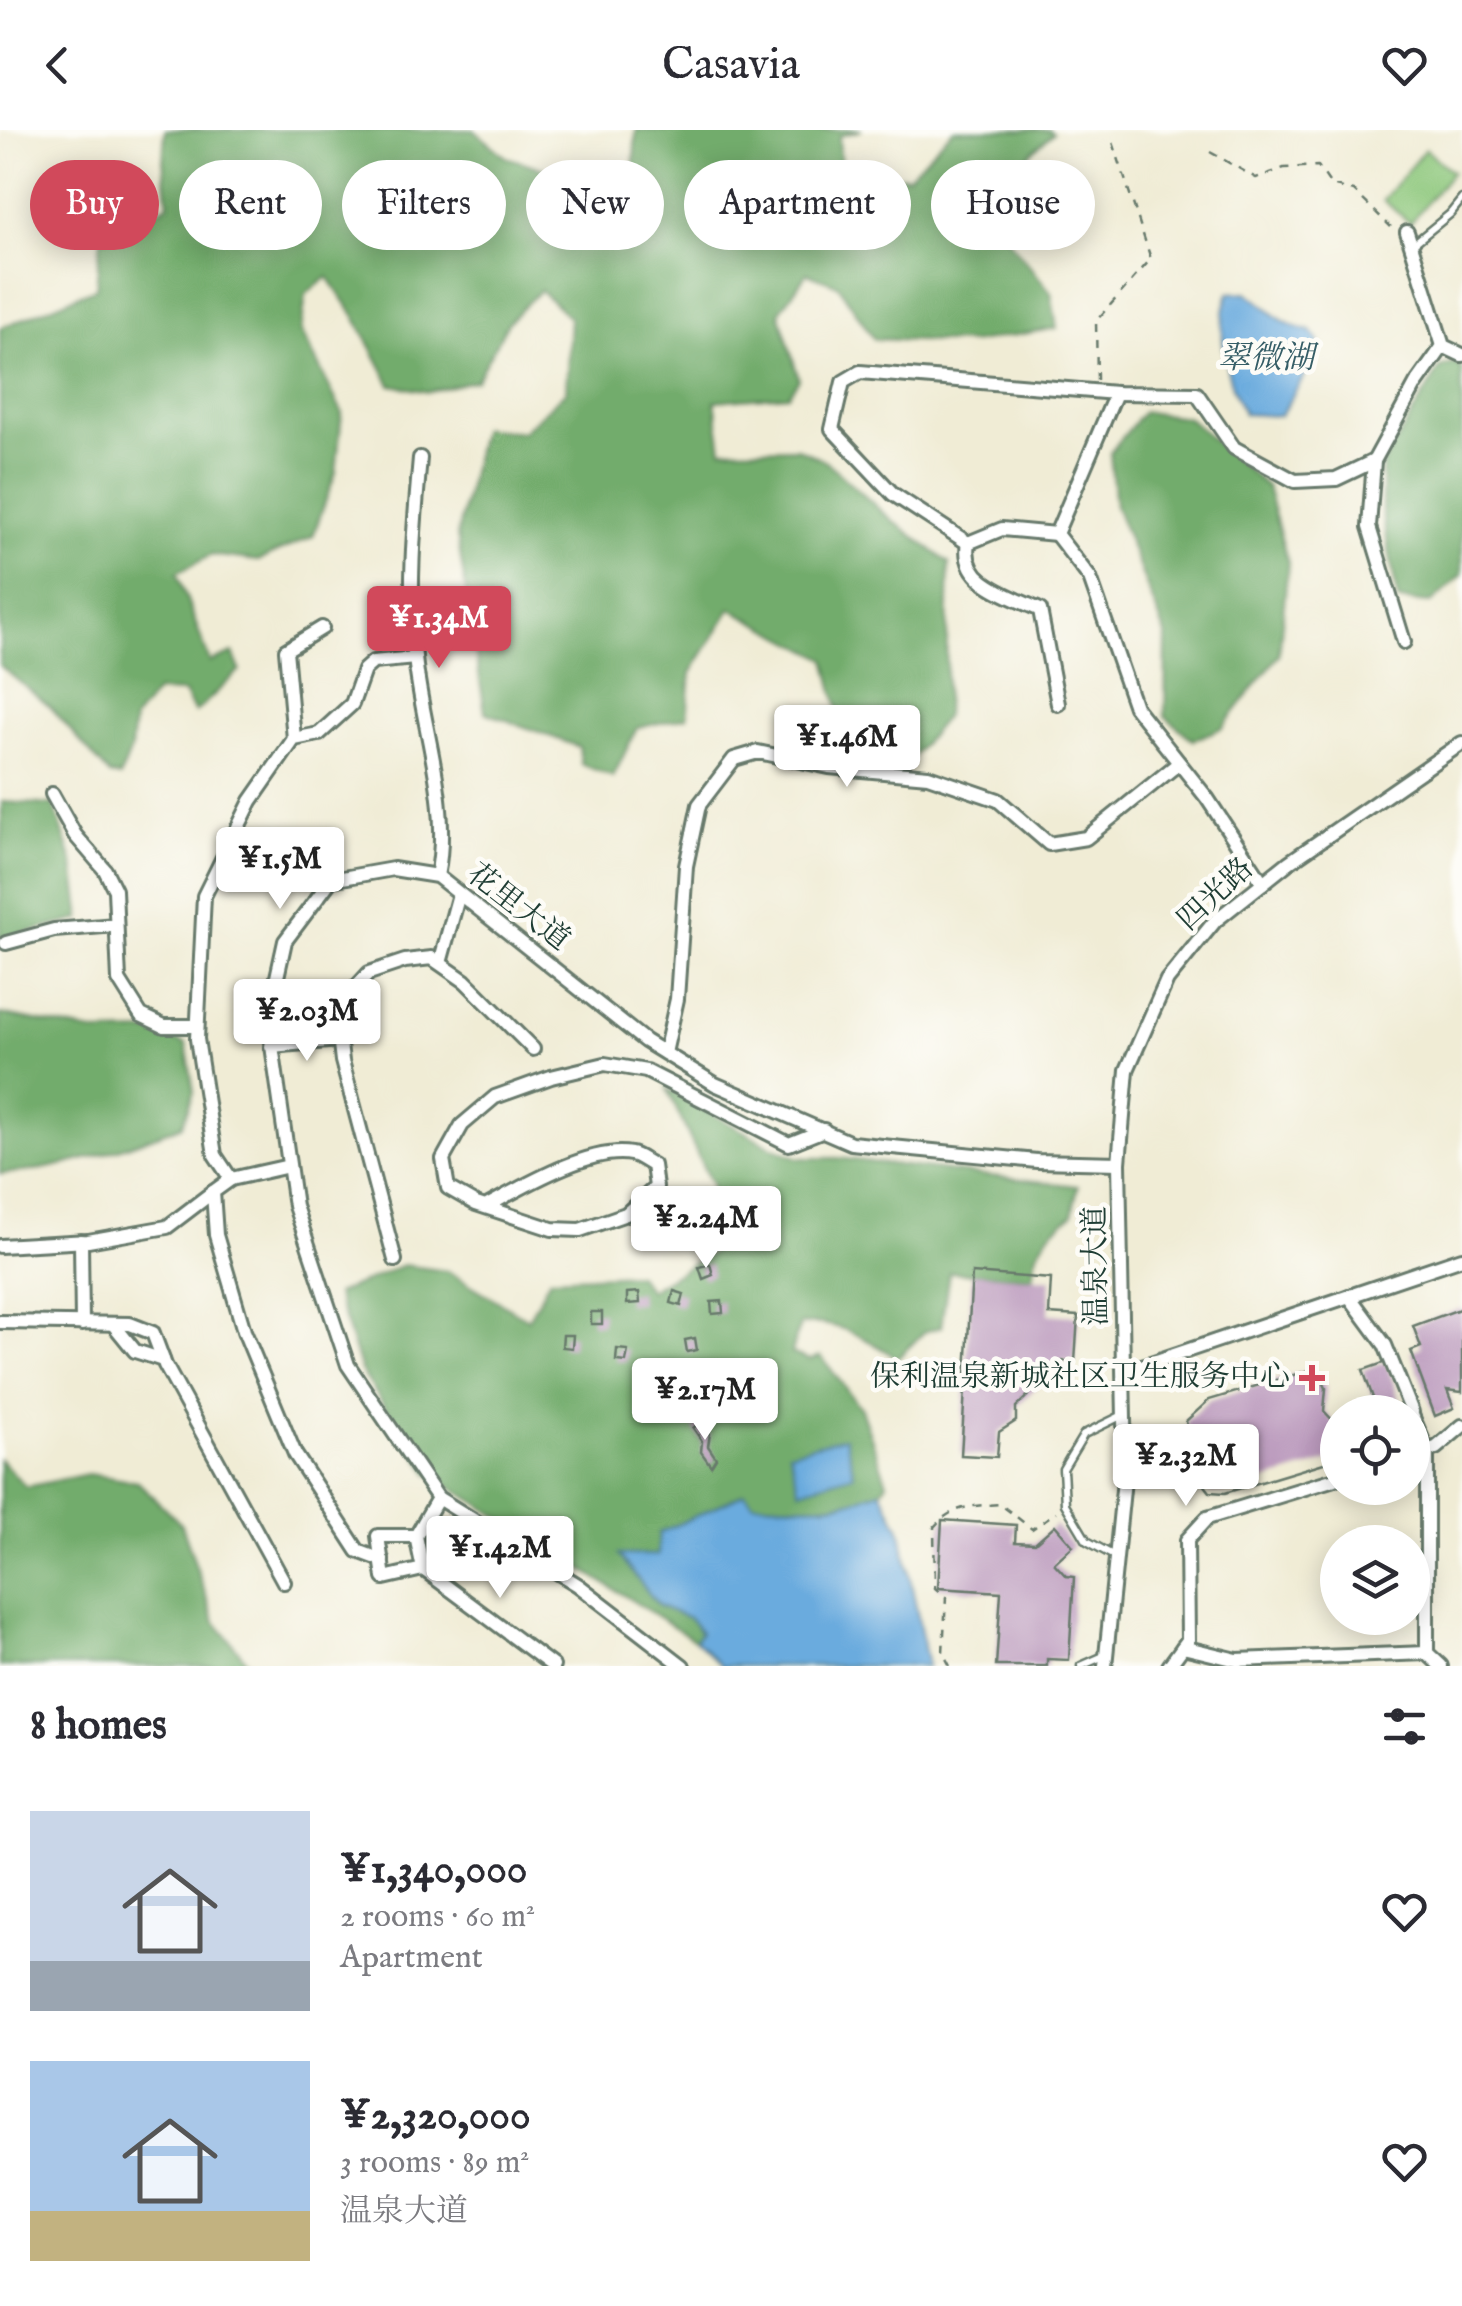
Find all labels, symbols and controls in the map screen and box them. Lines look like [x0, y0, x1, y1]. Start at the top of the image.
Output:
text: Casavia [662, 37, 800, 94]
icon: back [30, 38, 85, 93]
icon: heart [1377, 38, 1432, 93]
chip: Buy [30, 160, 159, 250]
chip: Rent [179, 160, 322, 250]
chip: Filters [342, 160, 506, 250]
chip: New [526, 160, 664, 250]
chip: Apartment [684, 160, 911, 250]
chip: House [931, 160, 1095, 250]
water label: 翠微湖 [1218, 339, 1319, 380]
pin: ¥1.34M [358, 586, 520, 671]
text: ¥1.34M [389, 598, 489, 639]
pin: ¥1.46M [766, 705, 928, 790]
text: ¥1.46M [796, 717, 898, 758]
pin: ¥1.5M [210, 827, 350, 912]
text: ¥1.5M [238, 839, 322, 880]
street label: 四光路 [1170, 850, 1262, 940]
street label: 花里大道 [459, 856, 577, 960]
pin: ¥2.03M [226, 979, 388, 1064]
text: ¥2.03M [256, 991, 358, 1032]
pin: ¥2.24M [625, 1186, 787, 1271]
text: ¥2.24M [653, 1198, 759, 1239]
street label: 温泉大道 [1077, 1206, 1117, 1326]
pin: ¥2.17M [624, 1358, 786, 1443]
place label: 保利温泉新城社区卫生服务中心 [870, 1359, 1290, 1397]
marker: 保利温泉新城社区卫生服务中心 [1299, 1365, 1325, 1391]
text: ¥2.17M [654, 1370, 756, 1411]
map controls [1320, 1395, 1430, 1635]
button: locate [1320, 1395, 1430, 1505]
pin: ¥2.32M [1105, 1424, 1267, 1509]
text: ¥2.32M [1135, 1436, 1237, 1477]
pin: ¥1.42M [419, 1516, 581, 1601]
button: layers [1320, 1525, 1430, 1635]
text: ¥1.42M [448, 1528, 552, 1569]
icon: filters [1377, 1699, 1432, 1754]
text: 8 homes [30, 1700, 167, 1753]
text: ¥1,340,000 [340, 1844, 527, 1897]
icon: home [110, 1851, 230, 1971]
icon: heart [1377, 1884, 1432, 1939]
text: 2 rooms · 60 m² [340, 1897, 535, 1938]
text: Apartment [340, 1938, 483, 1979]
text: ¥2,320,000 [340, 2090, 531, 2143]
icon: home [110, 2101, 230, 2221]
icon: heart [1377, 2134, 1432, 2189]
text: 3 rooms · 89 m² [340, 2143, 529, 2184]
text: 温泉大道 [340, 2192, 468, 2233]

